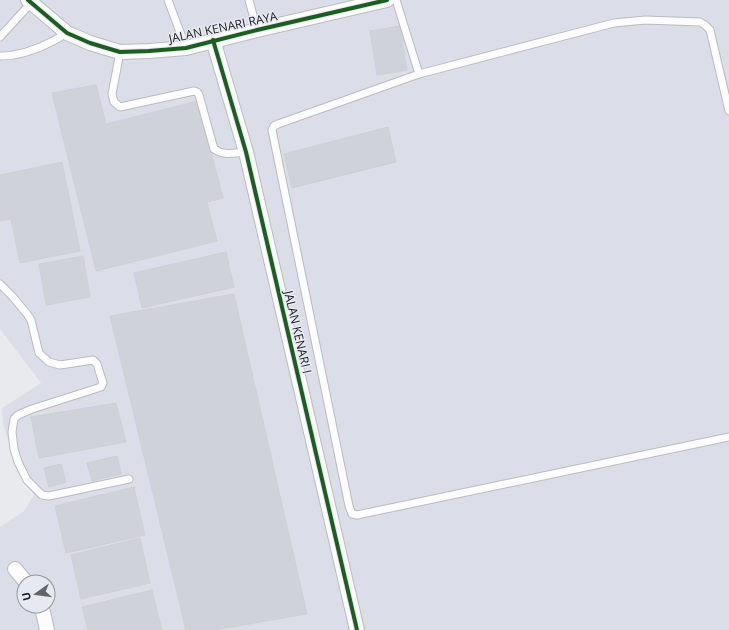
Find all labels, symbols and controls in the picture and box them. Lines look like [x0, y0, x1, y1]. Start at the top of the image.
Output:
street label: JALAN KENARI RAYA [166, 7, 279, 47]
street label: JALAN KENARI I [280, 288, 316, 375]
north arrow [16, 574, 56, 614]
text: U [18, 591, 34, 602]

